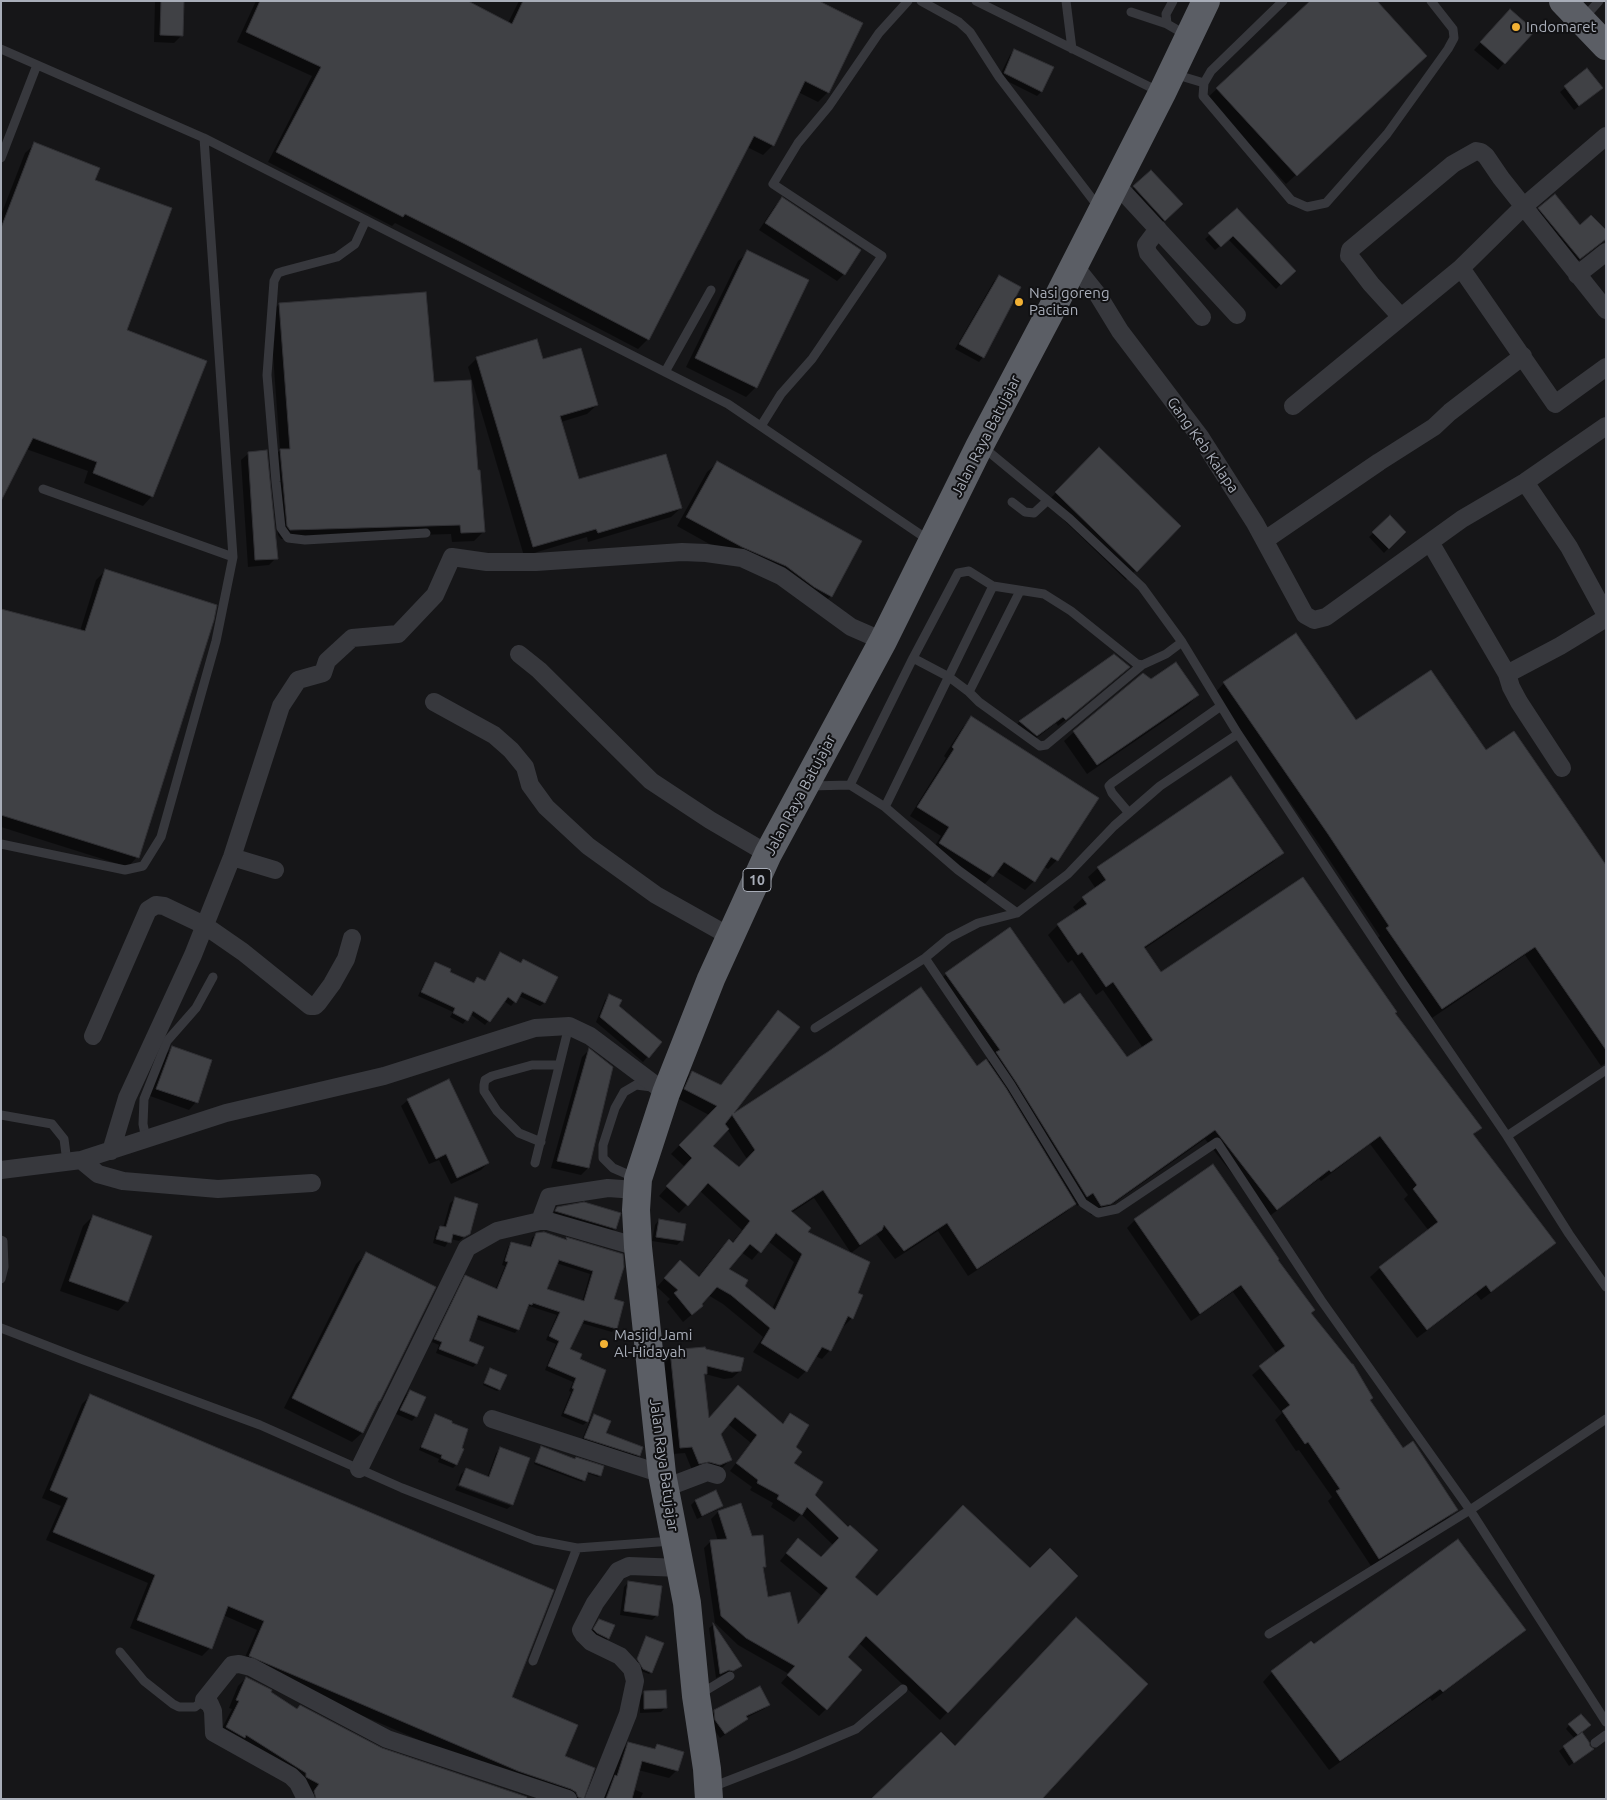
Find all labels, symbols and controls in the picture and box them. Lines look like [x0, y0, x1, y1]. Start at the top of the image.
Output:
place label: Indomaret [1526, 18, 1596, 36]
marker: Indomaret [1510, 21, 1522, 33]
place label: Nasi goreng Pacitan [1029, 284, 1110, 319]
marker: Nasi goreng Pacitan [1013, 296, 1025, 308]
street label: Jalan Raya Batujajar [948, 372, 1024, 500]
street label: Gang Keb Kalapa [1163, 394, 1243, 496]
street label: Jalan Raya Batujajar [761, 732, 839, 858]
road number: 10 [743, 868, 771, 892]
place label: Masjid Jami Al-Hidayah [614, 1326, 692, 1361]
marker: Masjid Jami Al-Hidayah [598, 1338, 610, 1350]
street label: Jalan Raya Batujajar [646, 1397, 682, 1533]

